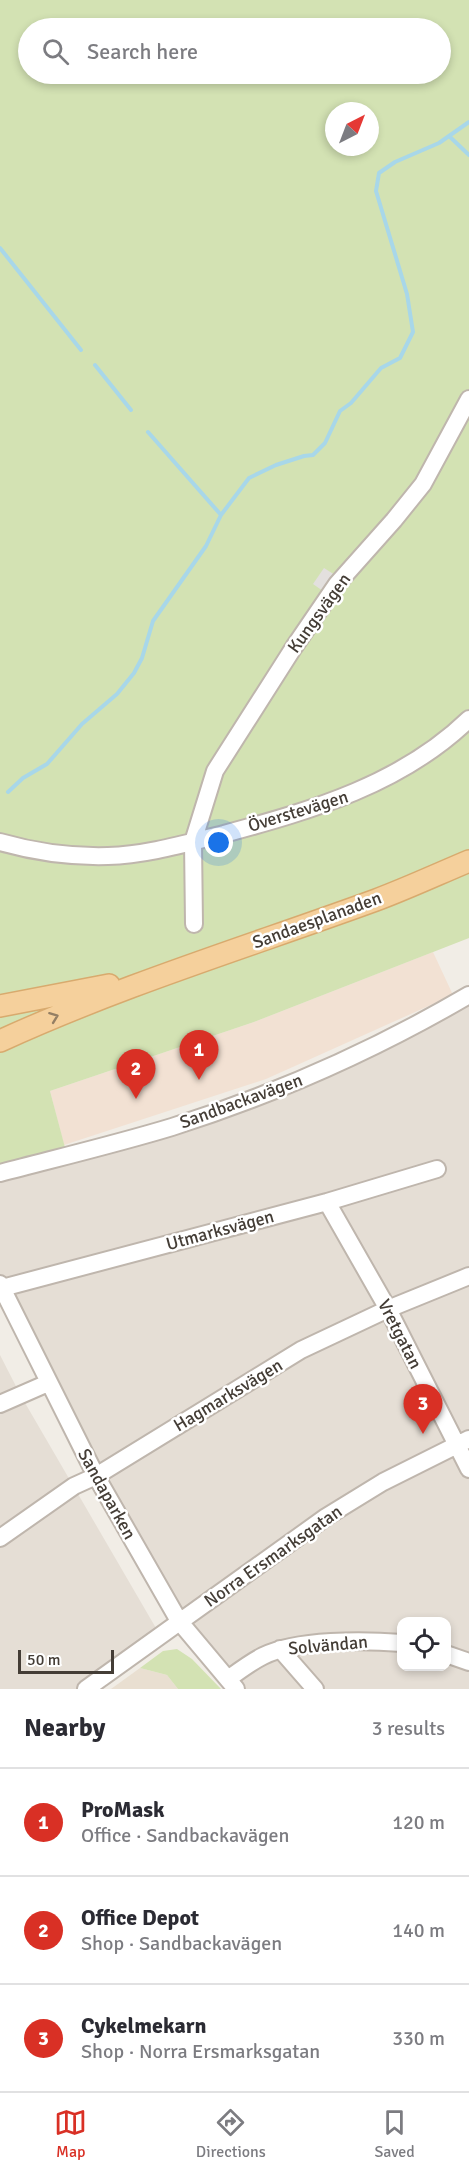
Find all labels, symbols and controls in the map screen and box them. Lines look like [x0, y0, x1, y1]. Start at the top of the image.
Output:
search box [18, 18, 451, 84]
icon: search [39, 35, 72, 68]
text: Search here [87, 38, 198, 65]
north arrow [325, 102, 379, 156]
street label: Kungsvägen [283, 569, 355, 657]
street label: Överstevägen [245, 785, 351, 837]
your location [204, 828, 233, 857]
street label: Sandaesplanaden [250, 886, 384, 954]
one-way arrow [47, 1012, 58, 1024]
pin: 1 [180, 1030, 218, 1080]
pin: 2 [116, 1050, 156, 1099]
street label: Sandbackavägen [177, 1069, 305, 1133]
street label: Utmarksvägen [164, 1205, 276, 1255]
street label: Vretgatan [373, 1296, 427, 1372]
street label: Hagmarksvägen [170, 1354, 286, 1436]
pin: 3 [404, 1384, 442, 1434]
street label: Sandaparken [73, 1445, 141, 1543]
street label: Norra Ersmarksgatan [200, 1500, 346, 1612]
map controls [397, 1617, 451, 1671]
button: locate [397, 1617, 451, 1671]
street label: Solvändan [287, 1631, 369, 1659]
scale bar [18, 1647, 114, 1674]
text: 50 m [27, 1650, 61, 1670]
text: Nearby [24, 1712, 105, 1744]
text: 3 results [372, 1716, 445, 1741]
text: ProMask [81, 1796, 164, 1823]
text: 1 [38, 1810, 49, 1835]
text: 120 m [392, 1810, 445, 1835]
text: Office · Sandbackavägen [81, 1823, 289, 1848]
text: Office Depot [81, 1904, 199, 1931]
text: 2 [38, 1918, 49, 1943]
text: 140 m [392, 1918, 445, 1943]
text: Shop · Sandbackavägen [81, 1931, 282, 1956]
text: Cykelmekarn [81, 2012, 207, 2039]
text: 3 [38, 2026, 49, 2051]
text: 330 m [392, 2026, 445, 2051]
text: Shop · Norra Ersmarksgatan [81, 2039, 320, 2064]
tab: Map [54, 2106, 87, 2162]
tab: Directions [196, 2106, 266, 2162]
tab: Saved [374, 2106, 415, 2162]

